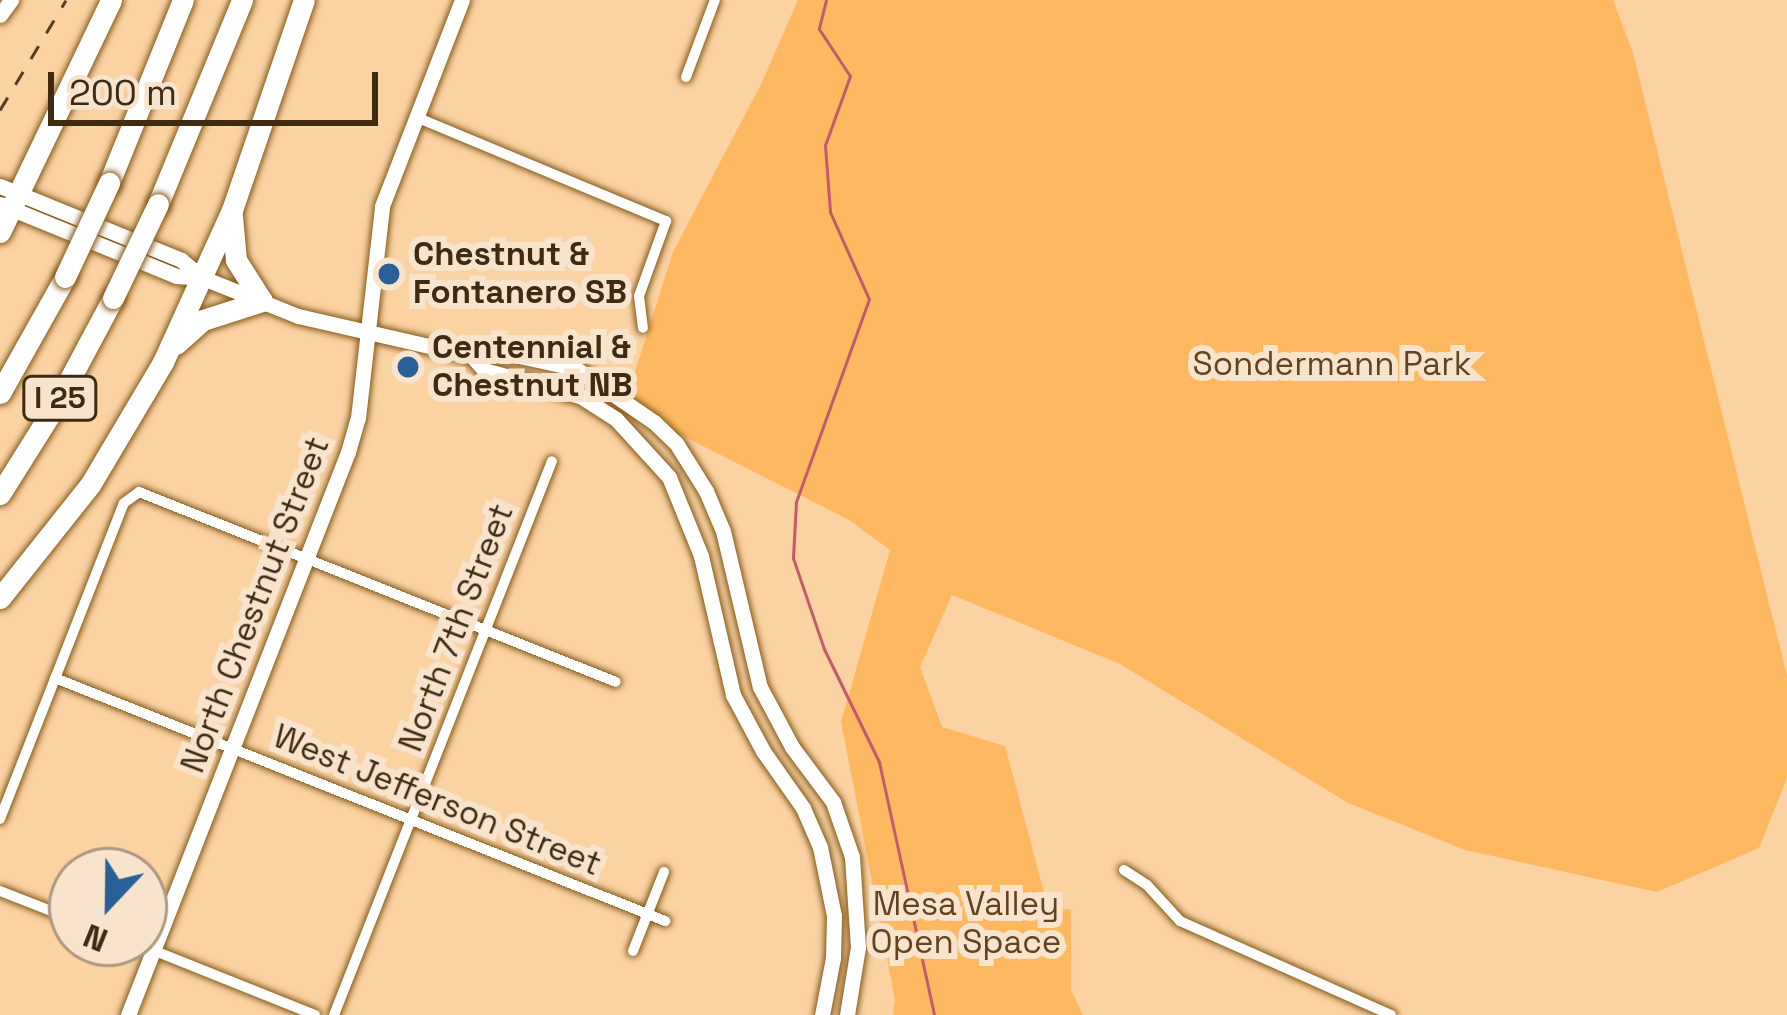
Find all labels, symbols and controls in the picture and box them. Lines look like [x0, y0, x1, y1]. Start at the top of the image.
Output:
scale bar [54, 48, 384, 122]
text: 200 m [69, 70, 177, 116]
place label: Chestnut & Fontanero SB [413, 235, 627, 313]
marker: Chestnut & Fontanero SB [376, 261, 402, 287]
place label: Centennial & Chestnut NB [432, 328, 632, 406]
park label: Sondermann Park [1192, 345, 1472, 385]
marker: Centennial & Chestnut NB [395, 354, 421, 380]
road number: I 25 [21, 374, 99, 422]
street label: North Chestnut Street [174, 432, 338, 778]
street label: North 7th Street [392, 499, 522, 757]
street label: West Jefferson Street [267, 717, 607, 885]
north arrow [48, 847, 168, 967]
park label: Mesa Valley Open Space [871, 885, 1061, 963]
text: N [78, 914, 114, 961]

